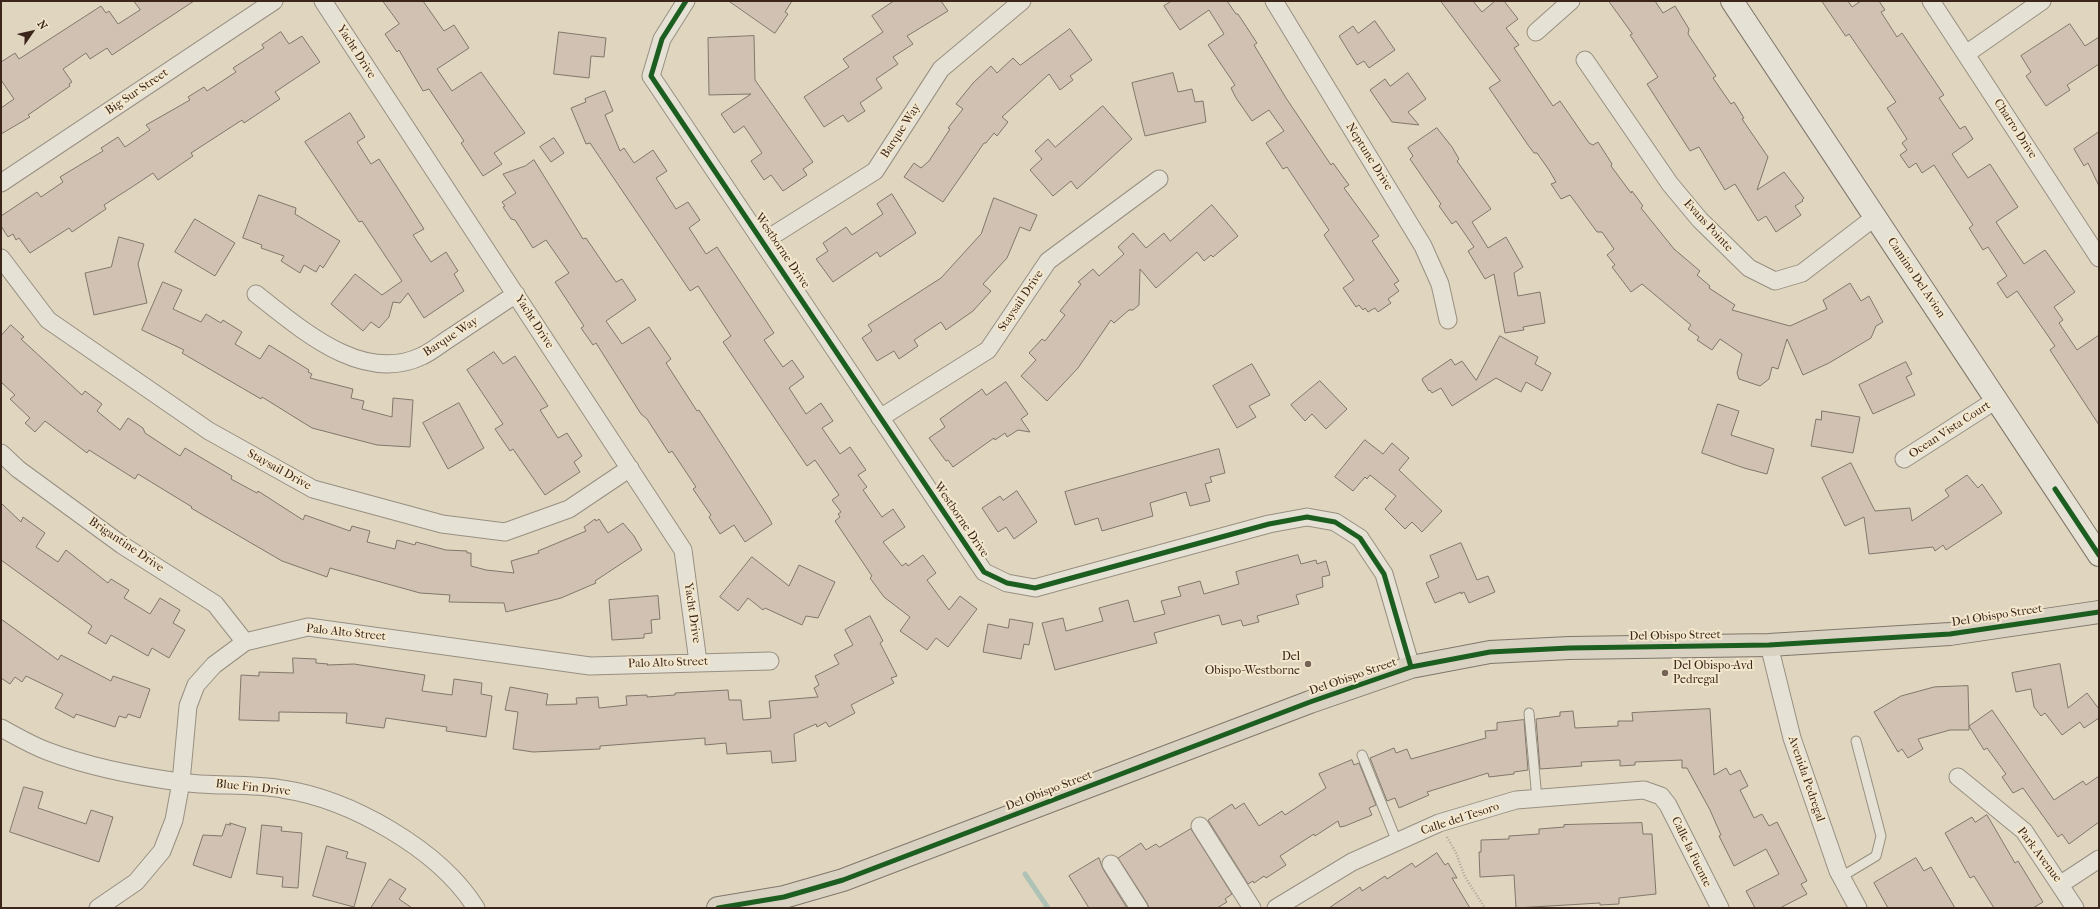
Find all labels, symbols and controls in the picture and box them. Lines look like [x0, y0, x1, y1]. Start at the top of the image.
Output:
north arrow [12, 12, 52, 52]
text: N [35, 18, 50, 32]
street label: Yacht Drive [333, 23, 379, 81]
street label: Big Sur Street [103, 66, 171, 118]
street label: Charro Drive [1990, 96, 2040, 162]
street label: Barque Way [878, 101, 924, 161]
street label: Neptune Drive [1342, 120, 1396, 194]
street label: Evans Pointe [1680, 197, 1736, 255]
street label: Westborne Drive [751, 211, 813, 291]
street label: Camino Del Avion [1884, 235, 1948, 321]
street label: Staysail Drive [995, 268, 1047, 334]
street label: Yacht Drive [511, 293, 557, 351]
street label: Barque Way [421, 314, 481, 360]
street label: Ocean Vista Court [1907, 398, 1993, 462]
street label: Staysail Drive [244, 447, 314, 493]
street label: Westborne Drive [930, 480, 992, 560]
street label: Brigantine Drive [86, 514, 166, 576]
street label: Yacht Drive [681, 582, 703, 644]
street label: Del Obispo Street [1951, 602, 2043, 630]
street label: Palo Alto Street [305, 622, 387, 644]
street label: Del Obispo Street [1629, 628, 1721, 644]
place label: Del Obispo-Westborne [1205, 650, 1300, 678]
street label: Palo Alto Street [628, 654, 708, 672]
street label: Del Obispo Street [1307, 655, 1399, 699]
marker: Del Obispo-Westborne [1303, 659, 1313, 669]
place label: Del Obispo-Avd Pedregal [1673, 659, 1753, 687]
marker: Del Obispo-Avd Pedregal [1660, 668, 1670, 678]
street label: Avenida Pedregal [1785, 734, 1827, 824]
street label: Del Obispo Street [1004, 768, 1094, 814]
street label: Blue Fin Drive [215, 777, 291, 799]
street label: Calle del Tesoro [1419, 800, 1501, 838]
street label: Calle la Fuente [1668, 815, 1714, 889]
street label: Park Avenue [2014, 825, 2064, 885]

